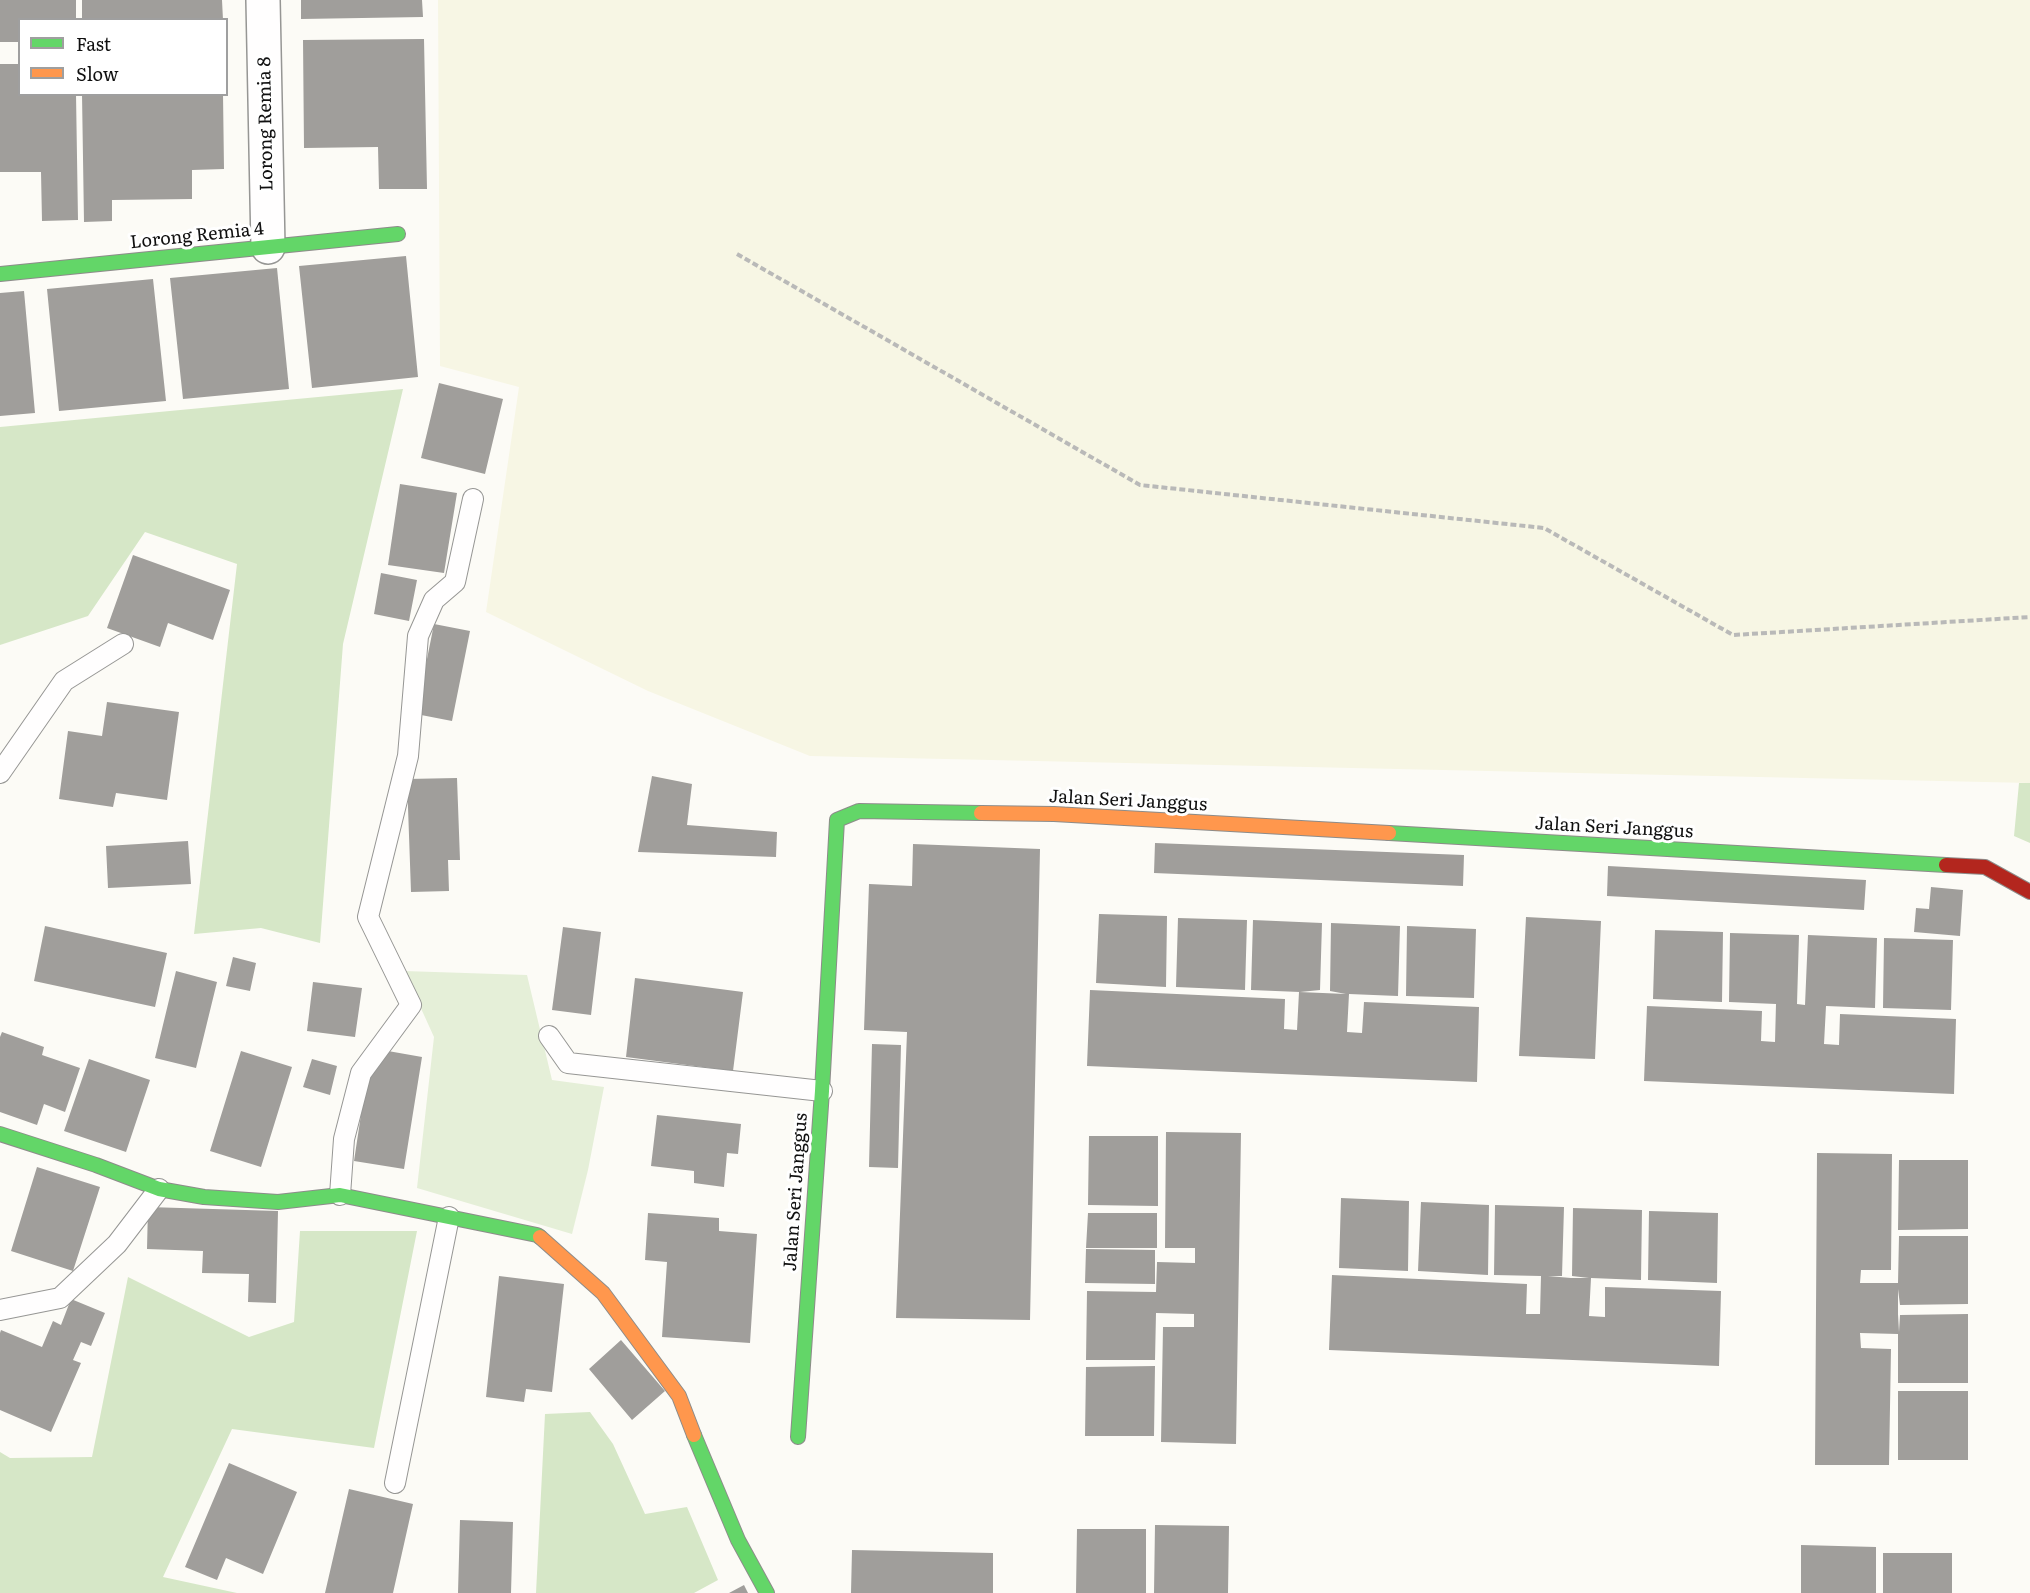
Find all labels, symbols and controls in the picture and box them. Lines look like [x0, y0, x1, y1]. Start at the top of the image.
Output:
legend [18, 18, 228, 96]
text: Fast [76, 30, 111, 57]
street label: Lorong Remia 8 [254, 57, 278, 191]
text: Slow [76, 60, 118, 87]
street label: Lorong Remia 4 [129, 218, 265, 254]
street label: Jalan Seri Janggus [1048, 786, 1208, 816]
street label: Jalan Seri Janggus [1534, 813, 1694, 843]
street label: Jalan Seri Janggus [780, 1112, 812, 1272]

